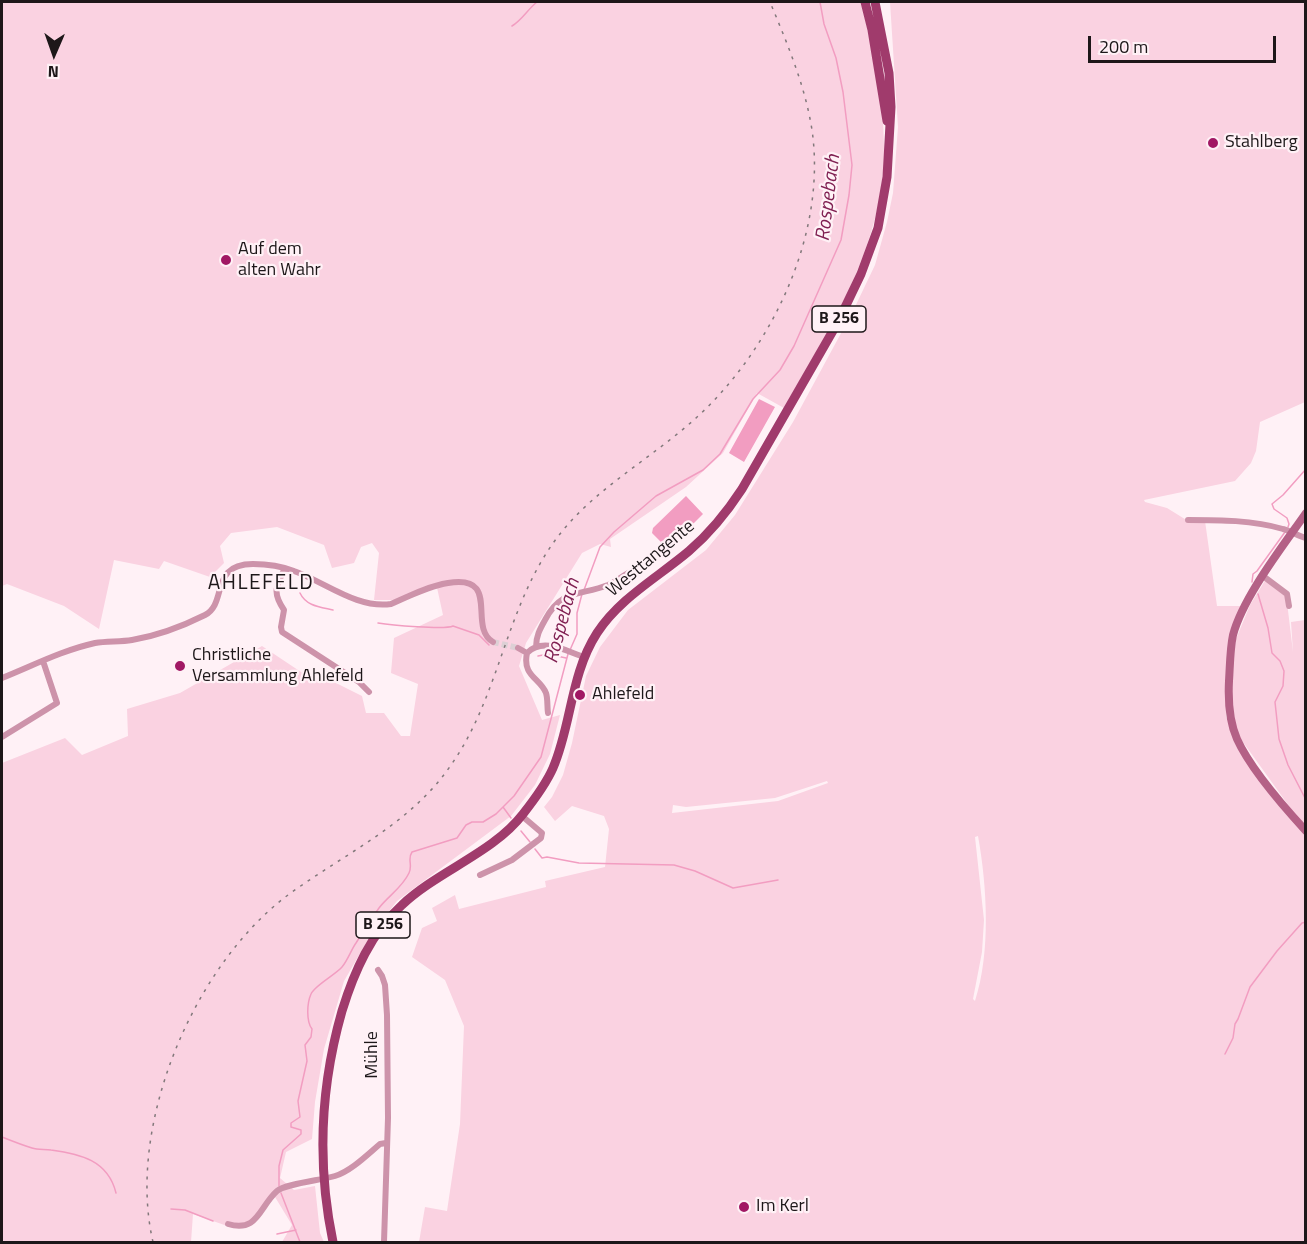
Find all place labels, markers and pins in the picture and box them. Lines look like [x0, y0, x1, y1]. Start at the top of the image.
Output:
place label: Stahlberg [1225, 132, 1298, 154]
marker: Stahlberg [1206, 136, 1220, 150]
place label: Auf dem alten Wahr [238, 239, 321, 282]
marker: Auf dem alten Wahr [219, 253, 233, 267]
place label: Christliche Versammlung Ahlefeld [192, 645, 364, 688]
marker: Christliche Versammlung Ahlefeld [173, 659, 187, 673]
place label: Ahlefeld [592, 684, 654, 706]
marker: Ahlefeld [573, 688, 587, 702]
place label: Im Kerl [756, 1196, 809, 1218]
marker: Im Kerl [737, 1200, 751, 1214]

